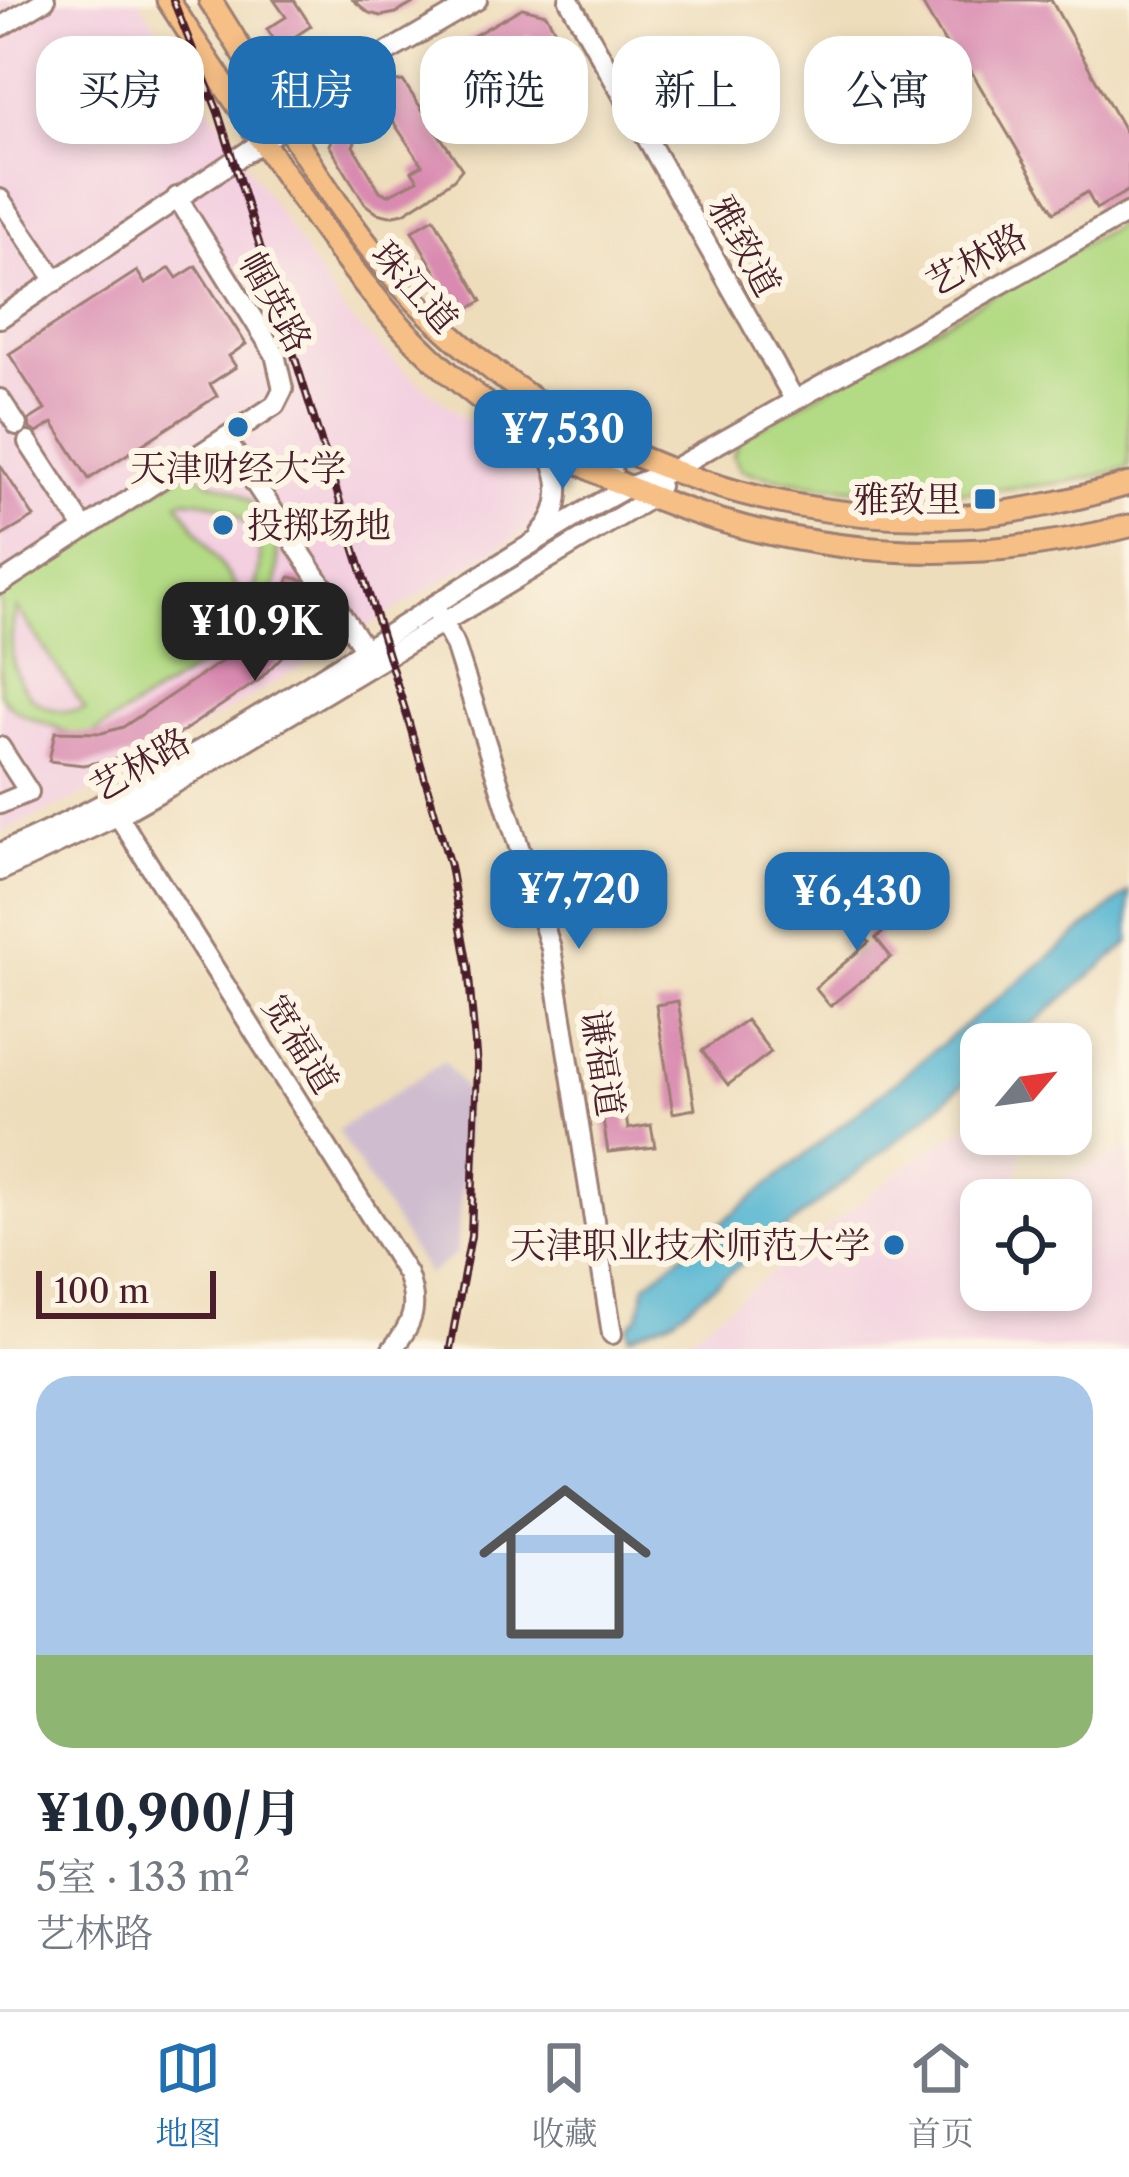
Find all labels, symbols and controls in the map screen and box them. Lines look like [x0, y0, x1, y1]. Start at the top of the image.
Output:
chip: 买房 [36, 36, 204, 144]
chip: 租房 [228, 36, 396, 144]
chip: 筛选 [420, 36, 588, 144]
chip: 新上 [612, 36, 780, 144]
chip: 公寓 [804, 36, 972, 144]
street label: 雅致道 [700, 188, 790, 304]
street label: 艺林路 [918, 214, 1034, 304]
street label: 珠江道 [363, 232, 467, 342]
street label: 帼英路 [231, 244, 321, 360]
pin: ¥7,530 [465, 390, 661, 492]
text: ¥7,530 [501, 405, 625, 453]
marker: 天津财经大学 [225, 414, 251, 440]
place label: 天津财经大学 [130, 446, 346, 490]
place label: 雅致里 [853, 477, 961, 521]
marker: 雅致里 [972, 486, 998, 512]
place label: 投掷场地 [247, 503, 391, 547]
marker: 投掷场地 [210, 512, 236, 538]
pin: ¥10.9K [157, 582, 353, 684]
text: ¥10.9K [189, 597, 321, 645]
street label: 艺林路 [82, 718, 198, 810]
pin: ¥7,720 [481, 850, 677, 952]
pin: ¥6,430 [759, 852, 955, 954]
text: ¥7,720 [517, 865, 641, 913]
text: ¥6,430 [792, 867, 922, 915]
street label: 宽福道 [254, 987, 348, 1101]
street label: 谦福道 [573, 1006, 633, 1120]
north arrow [960, 1023, 1092, 1155]
map controls [960, 1023, 1092, 1311]
button: locate [960, 1179, 1092, 1311]
place label: 天津职业技术师范大学 [510, 1223, 870, 1267]
marker: 天津职业技术师范大学 [881, 1232, 907, 1258]
scale bar [36, 1265, 216, 1318]
text: 100 m [54, 1271, 149, 1312]
icon: home [457, 1454, 673, 1670]
text: ¥10,900/月 [36, 1782, 303, 1844]
text: 5室 · 133 m² [36, 1853, 250, 1901]
text: 艺林路 [36, 1909, 153, 1957]
tab: 地图 [155, 2035, 221, 2154]
tab: 收藏 [531, 2035, 597, 2154]
tab: 首页 [908, 2035, 974, 2154]

